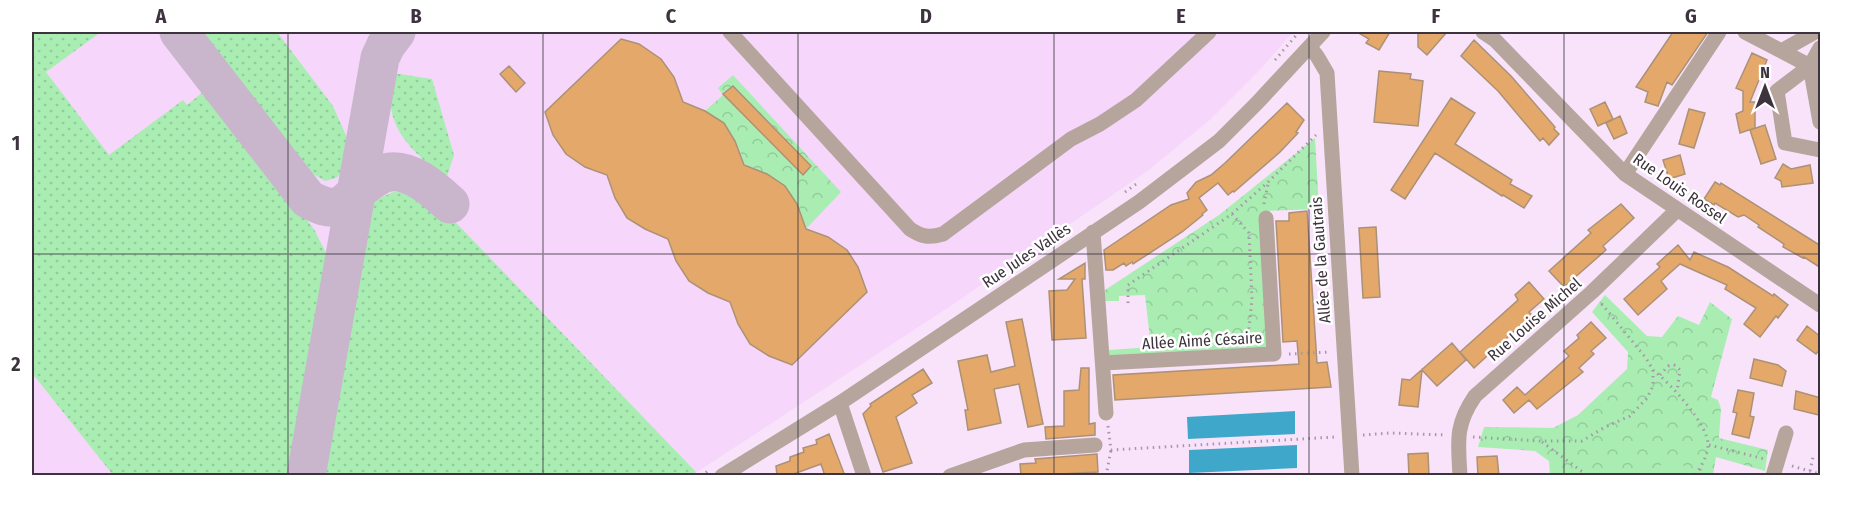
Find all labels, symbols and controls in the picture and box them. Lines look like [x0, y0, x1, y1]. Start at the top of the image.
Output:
text: A [155, 4, 168, 28]
text: B [410, 4, 422, 28]
text: C [666, 4, 677, 28]
text: D [920, 4, 932, 28]
text: E [1176, 4, 1186, 28]
text: F [1432, 4, 1441, 28]
text: G [1685, 4, 1697, 28]
north arrow [1735, 57, 1795, 117]
text: N [1760, 63, 1770, 82]
text: 1 [12, 131, 20, 155]
street label: Rue Louis Rossel [1629, 149, 1730, 228]
street label: Allée de la Gautrais [1307, 196, 1334, 324]
street label: Rue Jules Vallès [979, 219, 1074, 292]
street label: Rue Louise Michel [1484, 274, 1585, 365]
street label: Allée Aimé Césaire [1142, 328, 1263, 353]
text: 2 [10, 352, 21, 376]

